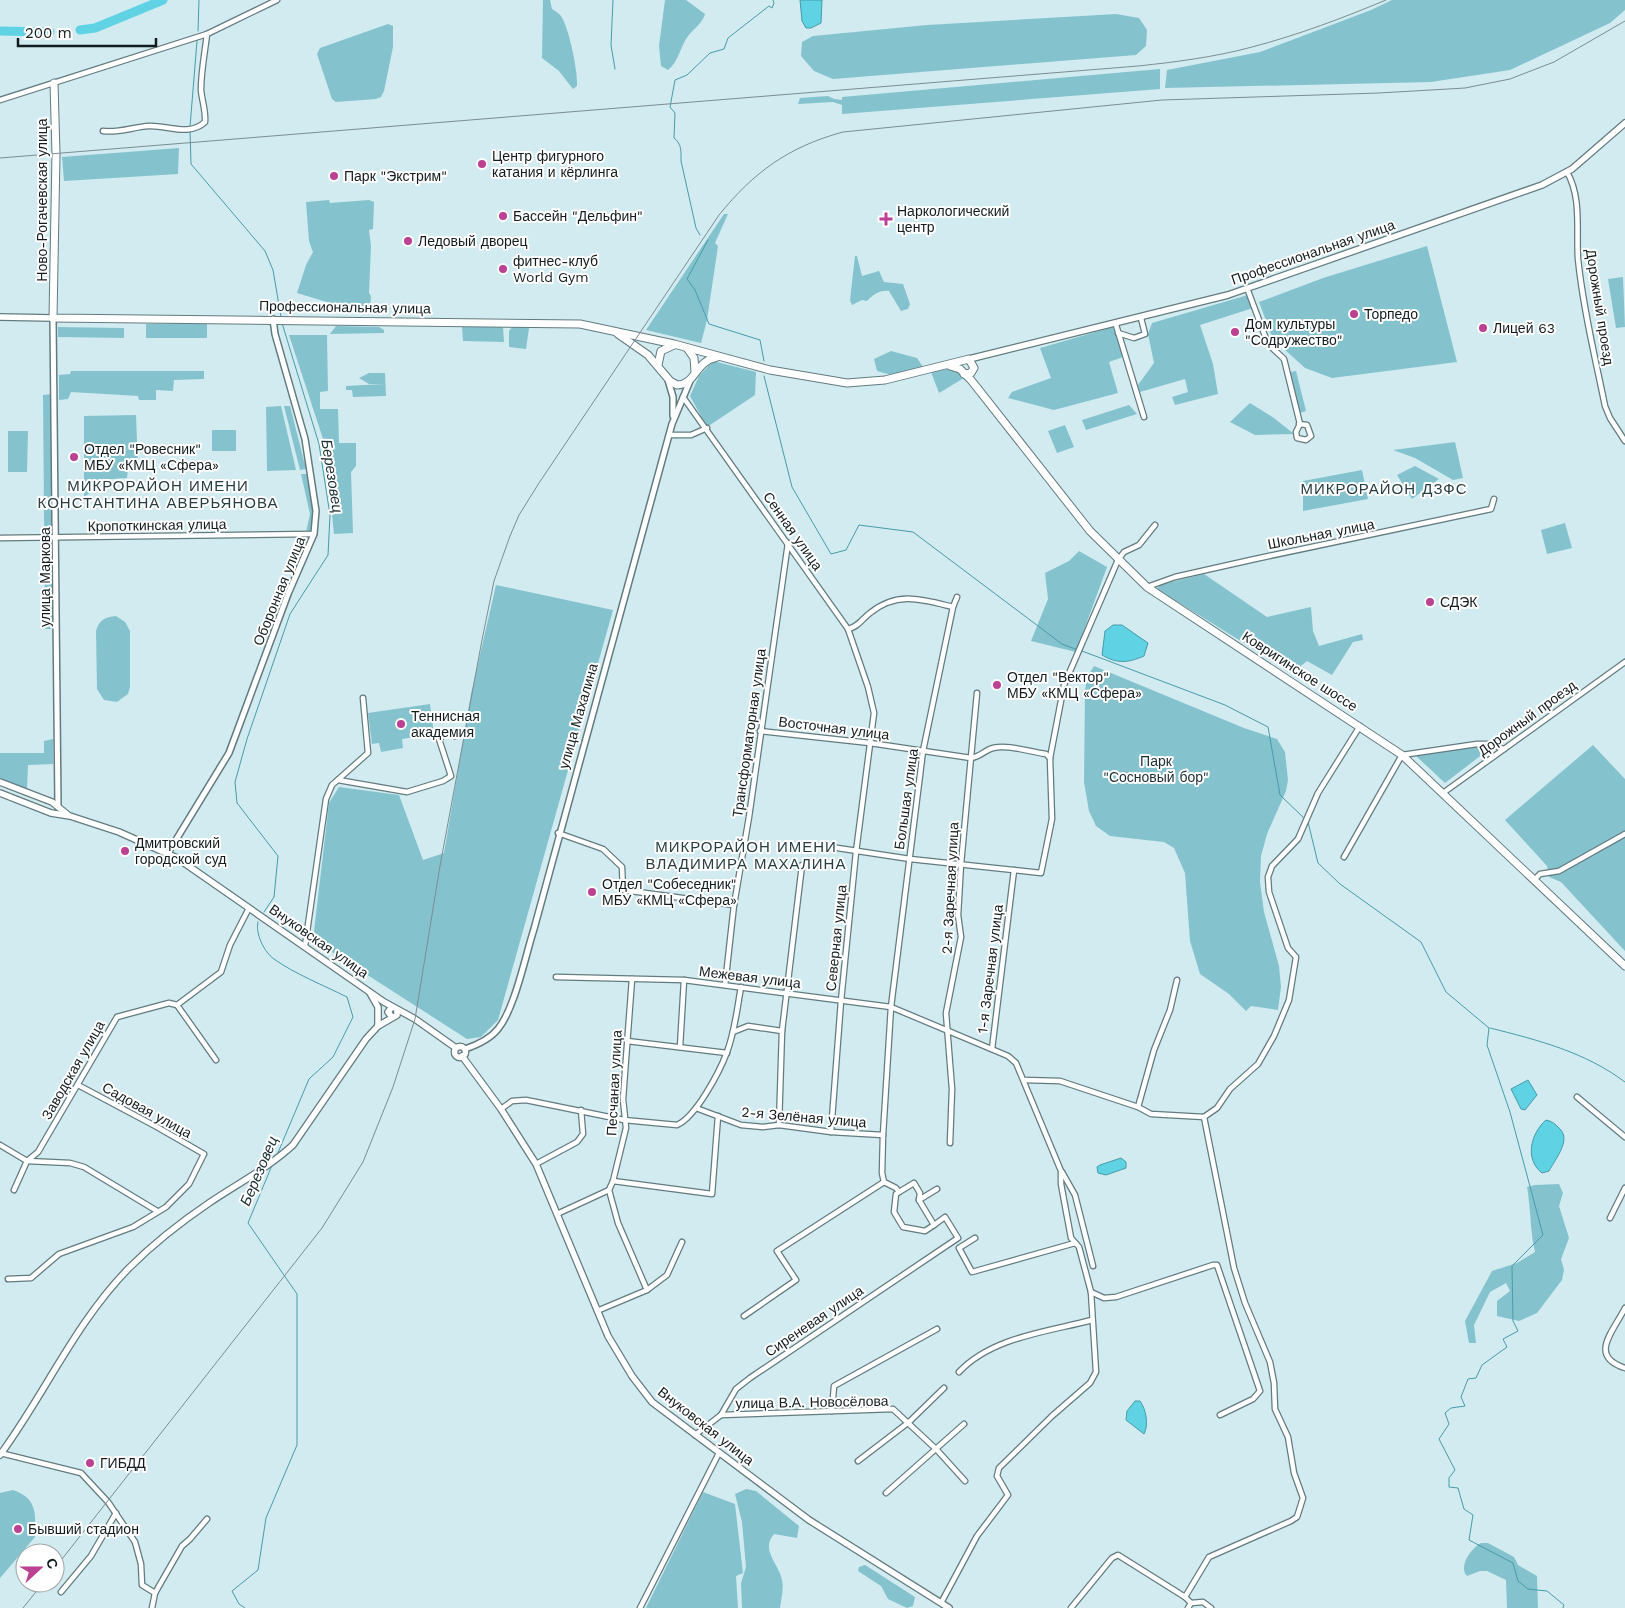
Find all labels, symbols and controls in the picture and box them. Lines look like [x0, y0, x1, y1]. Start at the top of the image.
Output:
scale bar [18, 15, 155, 47]
text: 200 m [25, 24, 72, 42]
street label: Ново-Рогачевская улица [34, 118, 50, 282]
place label: Центр фигурного катания и кёрлинга [492, 148, 618, 180]
marker: Центр фигурного катания и кёрлинга [476, 158, 488, 170]
place label: Парк "Экстрим" [344, 168, 447, 184]
marker: Парк "Экстрим" [328, 170, 340, 182]
place label: Наркологический центр [897, 203, 1009, 235]
place label: Бассейн "Дельфин" [513, 208, 643, 224]
marker: Бассейн "Дельфин" [497, 210, 509, 222]
marker: Наркологический центр [879, 212, 893, 226]
street label: Профессиональная улица [1229, 216, 1397, 288]
place label: Ледовый дворец [418, 233, 528, 249]
marker: Ледовый дворец [402, 235, 414, 247]
street label: Дорожный проезд [1583, 248, 1617, 366]
place label: фитнес-клуб World Gym [513, 253, 598, 285]
marker: фитнес-клуб World Gym [497, 263, 509, 275]
street label: Профессиональная улица [259, 298, 431, 317]
place label: Торпедо [1364, 306, 1418, 322]
marker: Торпедо [1348, 308, 1360, 320]
place label: Дом культуры "Содружество" [1245, 316, 1342, 348]
place label: Лицей 63 [1493, 320, 1555, 336]
marker: Лицей 63 [1477, 322, 1489, 334]
marker: Дом культуры "Содружество" [1229, 326, 1241, 338]
water label: Березовец [317, 438, 347, 514]
place label: Отдел "Ровесник" МБУ «КМЦ «Сфера» [84, 441, 219, 473]
marker: Отдел "Ровесник" МБУ «КМЦ «Сфера» [68, 451, 80, 463]
district label: МИКРОРАЙОН ИМЕНИ КОНСТАНТИНА АВЕРЬЯНОВА [38, 477, 278, 512]
district label: МИКРОРАЙОН ДЗФС [1300, 480, 1468, 498]
street label: Сенная улица [760, 489, 826, 573]
street label: Кропоткинская улица [87, 516, 227, 534]
street label: Школьная улица [1266, 516, 1376, 552]
street label: улица Маркова [37, 527, 53, 627]
street label: Оборонная улица [250, 534, 308, 648]
place label: СДЭК [1440, 594, 1478, 610]
marker: СДЭК [1424, 596, 1436, 608]
street label: Ковригинское шоссе [1239, 628, 1361, 714]
street label: Трансформаторная улица [729, 647, 769, 819]
street label: улица Махалина [555, 661, 601, 771]
place label: Отдел "Вектор" МБУ «КМЦ «Сфера» [1007, 669, 1142, 701]
street label: Дорожный проезд [1475, 677, 1579, 759]
marker: Отдел "Вектор" МБУ «КМЦ «Сфера» [991, 679, 1003, 691]
place label: Теннисная академия [411, 708, 480, 740]
street label: Восточная улица [778, 713, 891, 743]
marker: Теннисная академия [395, 718, 407, 730]
street label: Большая улица [891, 747, 921, 851]
park label: Парк "Сосновый бор" [1103, 753, 1209, 785]
street label: 2-я Заречная улица [939, 821, 961, 955]
place label: Дмитровский городской суд [135, 835, 226, 867]
district label: МИКРОРАЙОН ИМЕНИ ВЛАДИМИРА МАХАЛИНА [646, 838, 846, 873]
marker: Дмитровский городской суд [119, 845, 131, 857]
place label: Отдел "Собеседник" МБУ «КМЦ «Сфера» [602, 876, 737, 908]
street label: Северная улица [822, 884, 850, 992]
marker: Отдел "Собеседник" МБУ «КМЦ «Сфера» [586, 886, 598, 898]
street label: Внуковская улица [266, 901, 372, 981]
street label: 1-я Заречная улица [974, 903, 1006, 1034]
street label: Межевая улица [698, 963, 802, 991]
street label: Заводская улица [38, 1018, 108, 1122]
street label: Песчаная улица [603, 1029, 625, 1136]
street label: Садовая улица [99, 1079, 195, 1141]
street label: 2-я Зелёная улица [741, 1104, 867, 1130]
water label: Березовец [236, 1133, 282, 1209]
street label: Сиреневая улица [762, 1282, 866, 1360]
street label: Внуковская улица [655, 1384, 757, 1469]
street label: улица В.А. Новосёлова [735, 1393, 889, 1411]
place label: ГИБДД [100, 1455, 146, 1471]
marker: ГИБДД [84, 1457, 96, 1469]
place label: Бывший стадион [28, 1521, 139, 1537]
marker: Бывший стадион [12, 1523, 24, 1535]
north arrow [15, 1543, 65, 1593]
text: С [43, 1556, 61, 1571]

